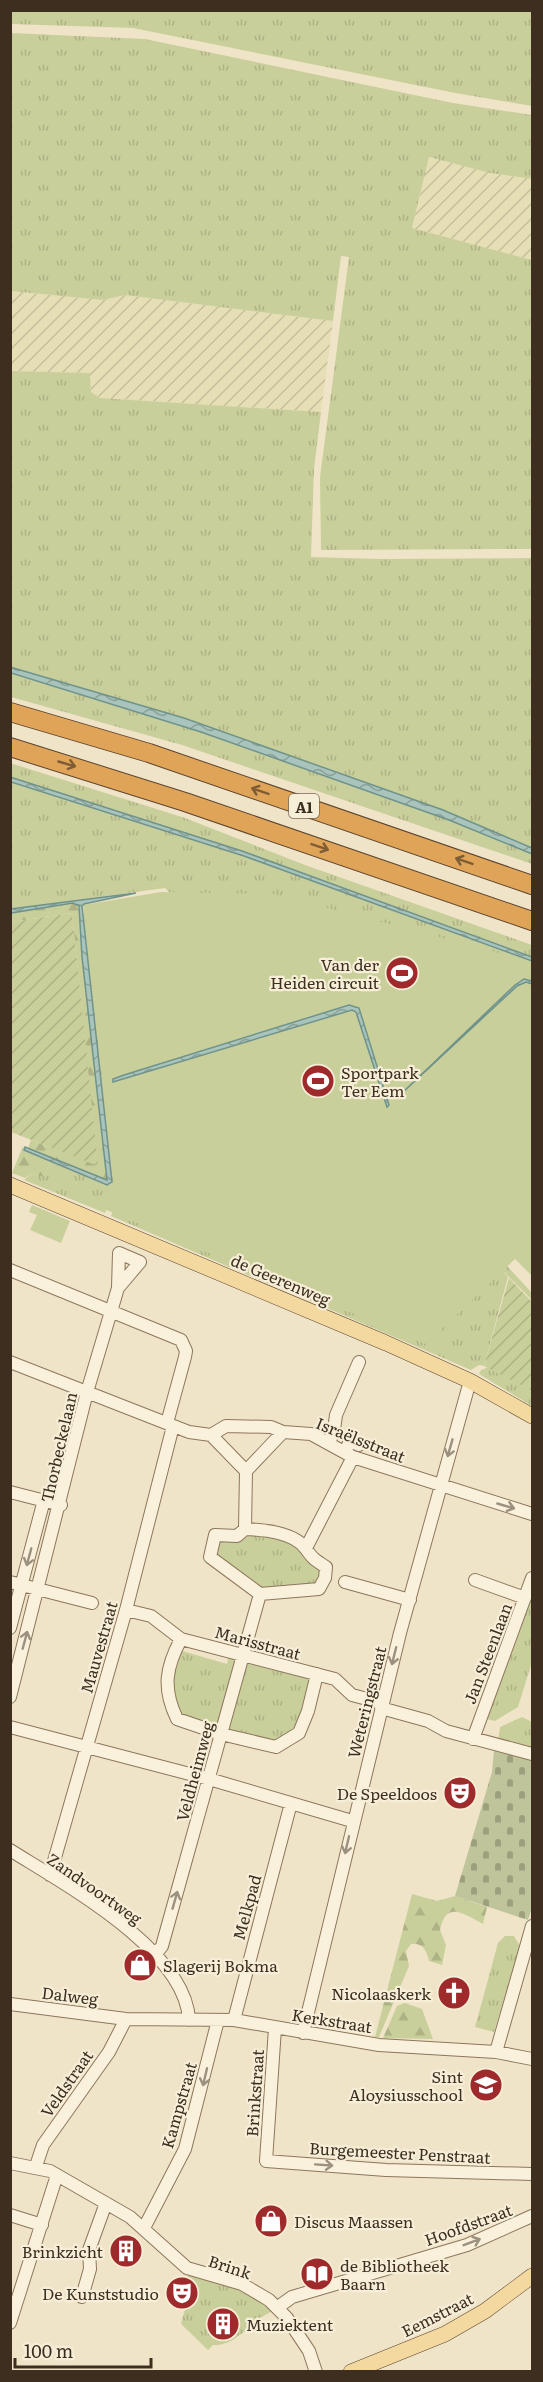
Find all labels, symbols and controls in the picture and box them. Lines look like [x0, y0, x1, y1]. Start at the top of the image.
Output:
one-way arrow [57, 759, 76, 770]
one-way arrow [251, 784, 270, 795]
road number: A1 [289, 794, 319, 818]
one-way arrow [310, 843, 329, 854]
one-way arrow [455, 855, 474, 866]
place label: Van der Heiden circuit [270, 952, 380, 994]
sports icon: Van der Heiden circuit [384, 955, 420, 991]
place label: Sportpark Ter Eem [341, 1060, 419, 1102]
sports icon: Sportpark Ter Eem [300, 1063, 336, 1099]
street label: de Geerenweg [228, 1247, 334, 1311]
street label: Thorbeckelaan [34, 1389, 82, 1505]
street label: Israëlsstraat [313, 1410, 410, 1468]
one-way arrow [444, 1438, 455, 1457]
one-way arrow [496, 1501, 515, 1512]
one-way arrow [23, 1547, 35, 1566]
street label: Mauvestraat [73, 1598, 123, 1696]
street label: Jan Steenlaan [457, 1599, 517, 1707]
street label: Marisstraat [212, 1619, 304, 1665]
one-way arrow [20, 1631, 32, 1650]
street label: Weteringstraat [340, 1643, 392, 1761]
one-way arrow [388, 1647, 400, 1666]
street label: Veldheimweg [169, 1718, 219, 1824]
theatre icon: De Speeldoos [442, 1775, 478, 1811]
place label: De Speeldoos [337, 1781, 437, 1805]
one-way arrow [340, 1836, 352, 1855]
street label: Zandvoortweg [43, 1846, 147, 1930]
street label: Melkpad [226, 1871, 266, 1942]
one-way arrow [170, 1891, 181, 1910]
shop icon: Slagerij Bokma [122, 1947, 158, 1983]
place label: Slagerij Bokma [163, 1953, 278, 1977]
church icon: Nicolaaskerk [436, 1975, 472, 2011]
street label: Dalweg [40, 1980, 100, 2010]
place label: Nicolaaskerk [331, 1981, 431, 2005]
street label: Kerkstraat [290, 2002, 374, 2038]
street label: Veldstraat [34, 2044, 98, 2122]
street label: Brinkstraat [239, 2048, 269, 2138]
street label: Kampstraat [154, 2058, 202, 2151]
place label: Sint Aloysiusschool [349, 2064, 464, 2106]
one-way arrow [199, 2067, 210, 2086]
school or university icon: Sint Aloysiusschool [468, 2067, 504, 2103]
street label: Burgemeester Penstraat [309, 2135, 492, 2169]
one-way arrow [314, 2160, 334, 2171]
street label: Hoofdstraat [421, 2197, 516, 2251]
shop icon: Discus Maassen [253, 2203, 289, 2239]
place label: Discus Maassen [294, 2209, 414, 2233]
building icon: Brinkzicht [108, 2233, 144, 2269]
one-way arrow [462, 2236, 481, 2247]
place label: Brinkzicht [22, 2239, 104, 2263]
street label: Brink [205, 2248, 255, 2284]
place label: de Bibliotheek Baarn [340, 2253, 449, 2295]
library icon: de Bibliotheek Baarn [299, 2256, 335, 2292]
theatre icon: De Kunststudio [164, 2275, 200, 2311]
place label: De Kunststudio [42, 2281, 159, 2305]
street label: Eemstraat [397, 2285, 478, 2342]
building icon: Muziektent [205, 2306, 241, 2342]
place label: Muziektent [246, 2312, 334, 2336]
scale bar [15, 2331, 152, 2369]
text: 100 m [24, 2337, 73, 2364]

